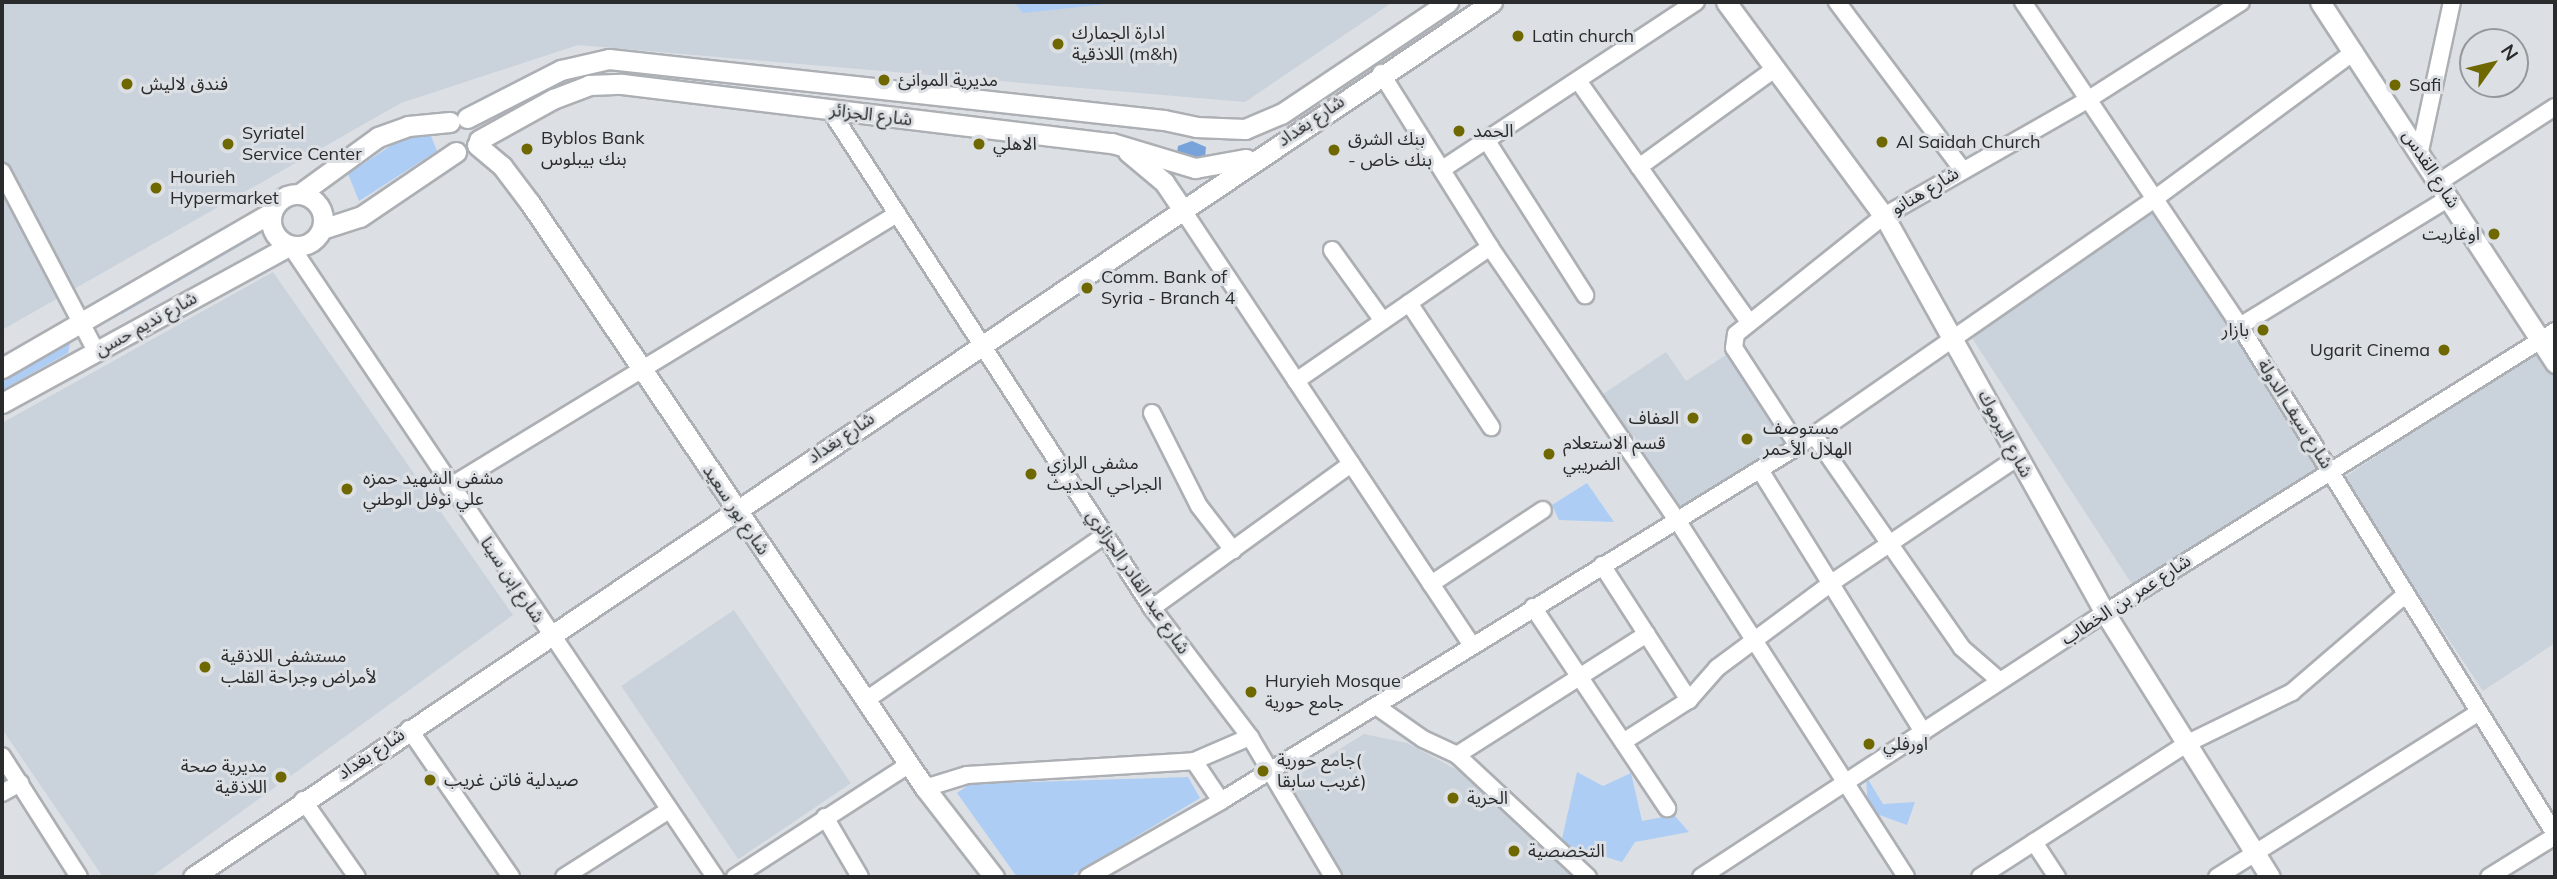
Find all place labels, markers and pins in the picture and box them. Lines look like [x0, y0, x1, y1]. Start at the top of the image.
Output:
place label: ادارة الجمارك اللاذقية (m&h) [1072, 23, 1178, 66]
place label: Latin church [1532, 25, 1634, 47]
marker: Latin church [1510, 28, 1526, 44]
marker: ادارة الجمارك اللاذقية (m&h) [1050, 36, 1066, 52]
place label: مديرية الموانئ [898, 69, 998, 91]
marker: مديرية الموانئ [876, 72, 892, 88]
place label: فندق لاليش [141, 73, 228, 95]
place label: Safi [2409, 74, 2441, 96]
marker: فندق لاليش [119, 76, 135, 92]
marker: Safi [2387, 77, 2403, 93]
place label: الحمد [1473, 120, 1513, 142]
place label: Syriatel Service Center [242, 123, 362, 166]
marker: الحمد [1451, 123, 1467, 139]
place label: Byblos Bank بنك بيبلوس [541, 128, 645, 170]
place label: بنك الشرق - بنك خاص [1348, 129, 1432, 172]
place label: Al Saidah Church [1896, 131, 2040, 153]
place label: الاهلي [993, 133, 1037, 155]
marker: Al Saidah Church [1874, 134, 1890, 150]
marker: Syriatel Service Center [220, 136, 236, 152]
marker: الاهلي [971, 136, 987, 152]
marker: Byblos Bank بنك بيبلوس [519, 141, 535, 157]
marker: بنك الشرق - بنك خاص [1326, 142, 1342, 158]
place label: Hourieh Hypermarket [170, 167, 279, 210]
marker: Hourieh Hypermarket [148, 180, 164, 196]
place label: اوغاريت [2422, 223, 2480, 245]
marker: اوغاريت [2486, 226, 2502, 242]
place label: Comm. Bank of Syria - Branch 4 [1101, 267, 1235, 310]
marker: Comm. Bank of Syria - Branch 4 [1079, 280, 1095, 296]
place label: بازار [2222, 319, 2249, 341]
marker: بازار [2255, 322, 2271, 338]
place label: Ugarit Cinema [2310, 339, 2430, 361]
marker: Ugarit Cinema [2436, 342, 2452, 358]
place label: العفاف [1629, 407, 1679, 429]
marker: العفاف [1685, 410, 1701, 426]
place label: مستوصف الهلال الأحمر [1763, 418, 1852, 460]
marker: مستوصف الهلال الأحمر [1737, 429, 1757, 449]
place label: قسم الاستعلام الضريبي [1563, 433, 1666, 476]
marker: قسم الاستعلام الضريبي [1541, 446, 1557, 462]
place label: مشفى الرازي الجراحي الحديث [1047, 453, 1162, 496]
marker: مشفى الرازي الجراحي الحديث [1021, 464, 1041, 484]
place label: مشفى الشهيد حمزه علي نوفل الوطني [363, 468, 504, 510]
marker: مشفى الشهيد حمزه علي نوفل الوطني [337, 479, 357, 499]
place label: مستشفى اللاذقية لأمراض وجراحة القلب [221, 646, 377, 688]
marker: مستشفى اللاذقية لأمراض وجراحة القلب [195, 657, 215, 677]
place label: Huryieh Mosque جامع حورية [1265, 671, 1401, 714]
marker: Huryieh Mosque جامع حورية [1243, 684, 1259, 700]
place label: اورفلي [1883, 733, 1928, 755]
marker: اورفلي [1861, 736, 1877, 752]
place label: جامع حورية( غريب سابقا) [1277, 750, 1366, 792]
place label: مديرية صحة اللاذقية [181, 756, 267, 798]
marker: جامع حورية( غريب سابقا) [1255, 763, 1271, 779]
marker: مديرية صحة اللاذقية [273, 769, 289, 785]
place label: صيدلية فاتن غريب [444, 769, 579, 791]
marker: صيدلية فاتن غريب [422, 772, 438, 788]
place label: الحرية [1467, 787, 1508, 809]
marker: الحرية [1445, 790, 1461, 806]
place label: التخصصية [1528, 840, 1605, 862]
marker: التخصصية [1506, 843, 1522, 859]

